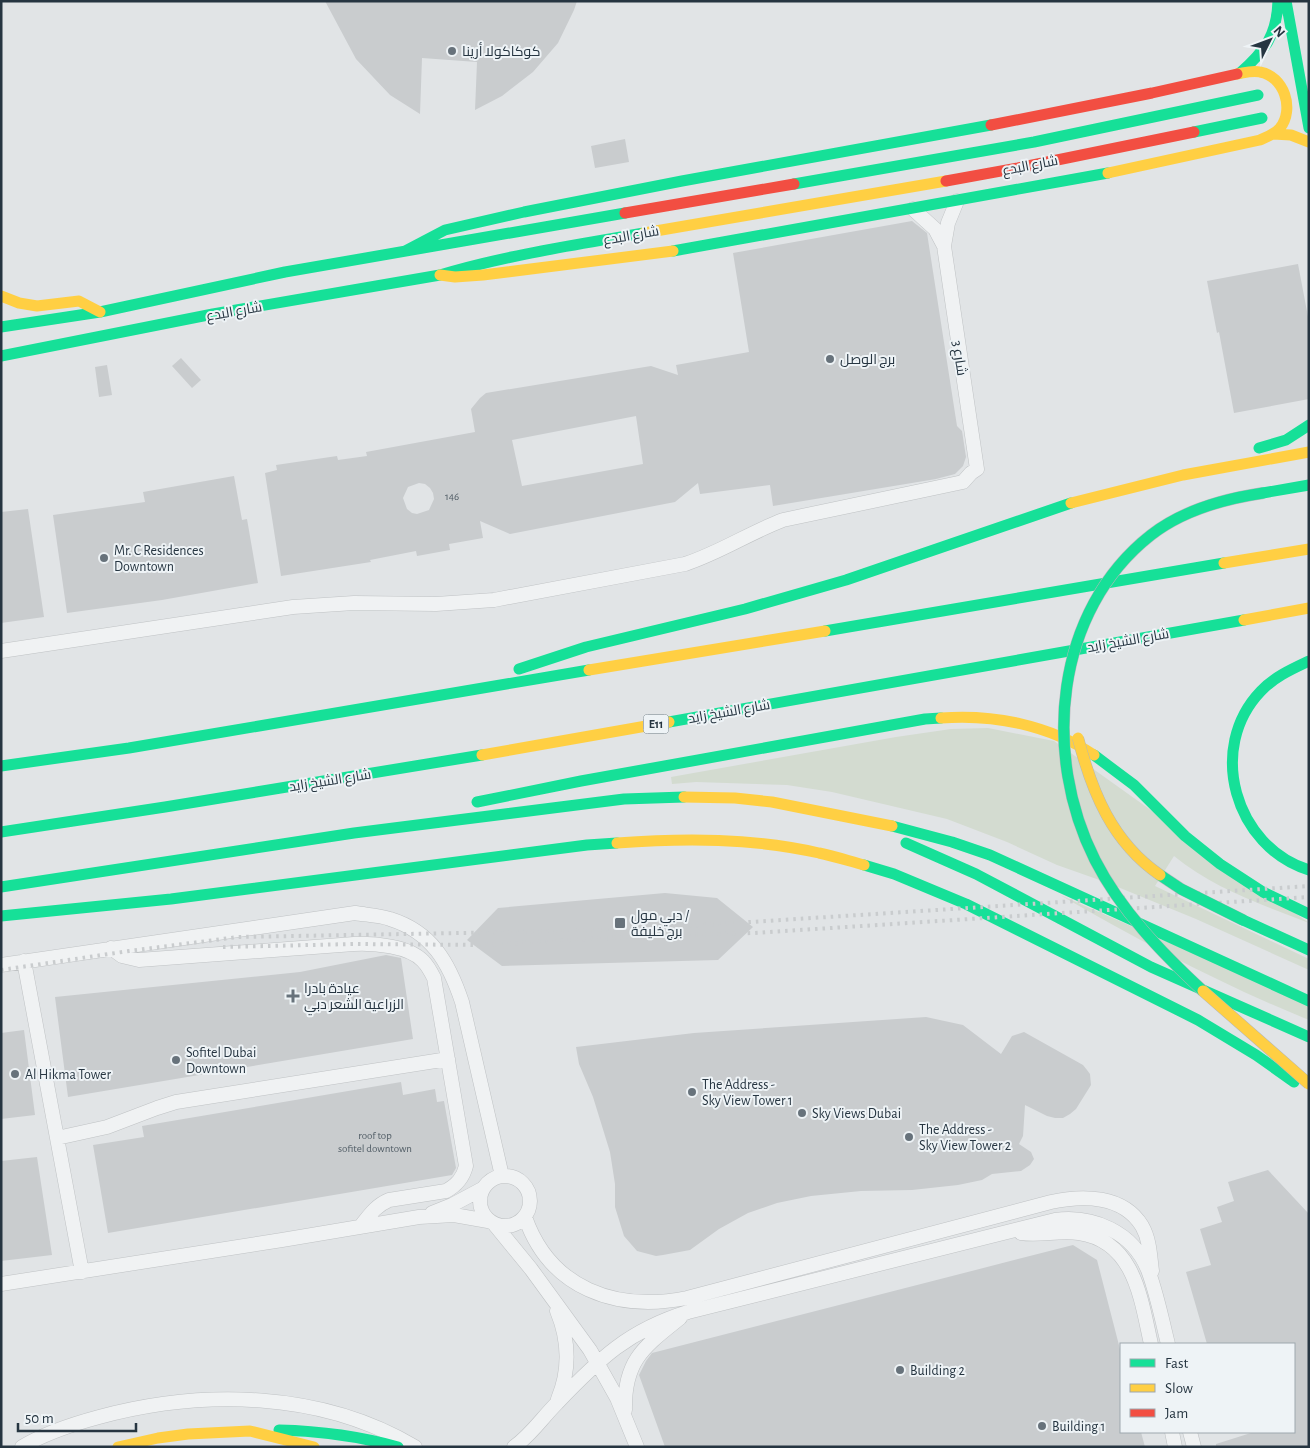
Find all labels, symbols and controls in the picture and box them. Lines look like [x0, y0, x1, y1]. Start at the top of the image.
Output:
north arrow [1245, 15, 1295, 65]
text: N [1270, 24, 1287, 40]
place label: كوكاكولا أرينا [462, 42, 540, 59]
marker: كوكاكولا أرينا [446, 45, 458, 57]
street label: شارع البدع [1001, 154, 1059, 179]
street label: شارع البدع [602, 224, 660, 249]
street label: شارع البدع [205, 300, 263, 325]
street label: شارع 3 [949, 340, 968, 377]
marker: برج الوصل [824, 353, 836, 365]
place label: برج الوصل [840, 353, 895, 368]
house number: 146 [445, 491, 459, 502]
place label: Mr. C Residences Downtown [114, 544, 204, 574]
marker: Mr. C Residences Downtown [98, 552, 110, 564]
street label: شارع الشيخ زايد [1086, 627, 1170, 656]
street label: شارع الشيخ زايد [687, 698, 771, 727]
road number: E11 [644, 714, 668, 734]
street label: شارع الشيخ زايد [288, 768, 372, 795]
place label: دبي مول / برج خليفة [631, 909, 690, 940]
marker: دبي مول / برج خليفة [613, 916, 627, 930]
place label: عيادة بادرا الزراعية الشعر دبي [304, 982, 404, 1016]
marker: عيادة بادرا الزراعية الشعر دبي [286, 989, 300, 1003]
place label: Sofitel Dubai Downtown [186, 1046, 256, 1076]
marker: Sofitel Dubai Downtown [170, 1054, 182, 1066]
marker: Al Hikma Tower [9, 1068, 21, 1080]
place label: Al Hikma Tower [25, 1068, 111, 1082]
place label: The Address - Sky View Tower 1 [702, 1078, 793, 1108]
marker: The Address - Sky View Tower 1 [686, 1086, 698, 1098]
marker: Sky Views Dubai [796, 1107, 808, 1119]
place label: Sky Views Dubai [812, 1107, 901, 1121]
place label: The Address - Sky View Tower 2 [919, 1123, 1011, 1153]
house number: roof top sofitel downtown [338, 1130, 412, 1154]
marker: The Address - Sky View Tower 2 [903, 1131, 915, 1143]
legend [1120, 1343, 1295, 1433]
text: Fast [1165, 1356, 1189, 1371]
marker: Building 2 [894, 1364, 906, 1376]
place label: Building 2 [910, 1364, 965, 1378]
text: Slow [1165, 1381, 1193, 1396]
scale bar [18, 1400, 135, 1432]
text: Jam [1165, 1406, 1188, 1421]
text: 50 m [25, 1411, 54, 1426]
marker: Building 1 [1036, 1420, 1048, 1432]
place label: Building 1 [1052, 1420, 1105, 1434]

